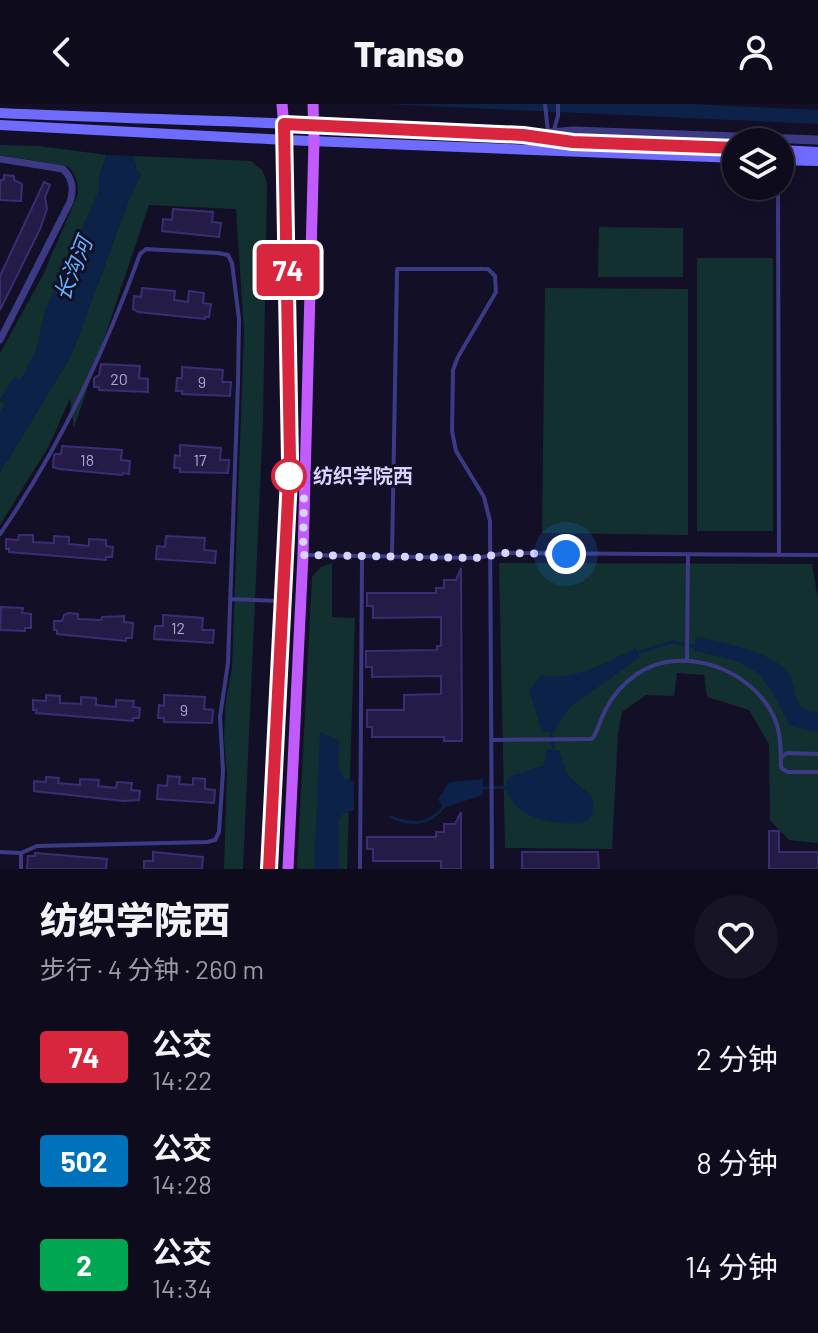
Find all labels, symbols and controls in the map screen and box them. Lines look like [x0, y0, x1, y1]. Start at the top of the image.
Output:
icon: back [40, 30, 84, 74]
icon: person [734, 30, 778, 74]
text: Transo [354, 31, 464, 74]
map controls [722, 128, 794, 200]
button: layers [722, 128, 794, 200]
water label: 长沟河 [48, 229, 98, 304]
line badge: 74 [252, 244, 324, 296]
text: 74 [273, 253, 303, 287]
house number: 20 [110, 369, 128, 388]
house number: 9 [198, 372, 206, 391]
house number: 18 [80, 450, 94, 469]
house number: 17 [193, 450, 207, 469]
marker: 纺织学院西 [272, 459, 306, 493]
place label: 纺织学院西 [313, 463, 413, 487]
your location [546, 534, 586, 574]
house number: 12 [171, 618, 185, 637]
house number: 9 [180, 700, 188, 719]
button: heart [694, 895, 778, 979]
text: 纺织学院西 [40, 896, 230, 942]
text: 步行 · 4 分钟 · 260 m [40, 953, 264, 984]
text: 公交 [152, 1025, 212, 1061]
text: 74 [69, 1040, 99, 1074]
text: 2 分钟 [696, 1040, 778, 1076]
text: 14:22 [152, 1064, 212, 1095]
text: 公交 [152, 1129, 212, 1165]
text: 502 [61, 1144, 107, 1178]
text: 8 分钟 [696, 1144, 778, 1180]
text: 14:28 [152, 1168, 212, 1199]
text: 公交 [152, 1233, 212, 1269]
text: 2 [76, 1248, 92, 1282]
text: 14 分钟 [685, 1248, 778, 1284]
text: 14:34 [152, 1272, 212, 1303]

